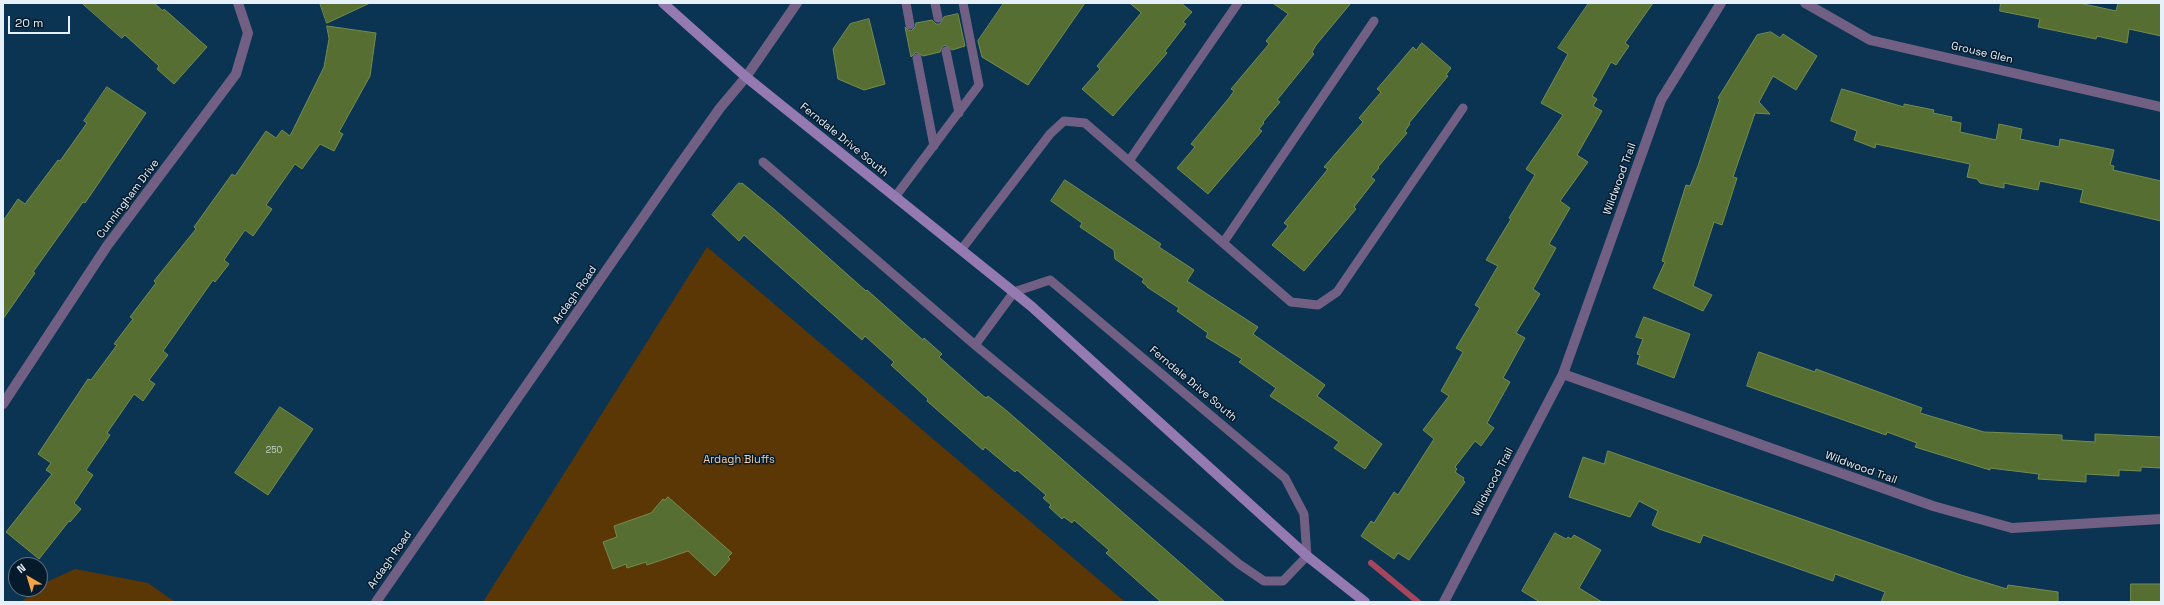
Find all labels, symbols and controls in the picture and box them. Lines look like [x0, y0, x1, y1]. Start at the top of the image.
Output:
scale bar [10, 8, 72, 34]
text: 20 m [15, 15, 43, 31]
street label: Grouse Glen [1950, 39, 2014, 67]
street label: Ferndale Drive South [797, 100, 891, 180]
street label: Wildwood Trail [1601, 141, 1639, 217]
street label: Cunningham Drive [94, 157, 162, 241]
street label: Ardagh Road [550, 263, 600, 327]
street label: Ferndale Drive South [1147, 344, 1239, 424]
house number: 250 [266, 446, 282, 456]
street label: Wildwood Trail [1469, 446, 1517, 518]
street label: Wildwood Trail [1823, 449, 1899, 487]
park label: Ardagh Bluffs [703, 453, 775, 467]
street label: Ardagh Road [365, 528, 415, 592]
north arrow [8, 557, 48, 597]
text: N [14, 561, 28, 576]

